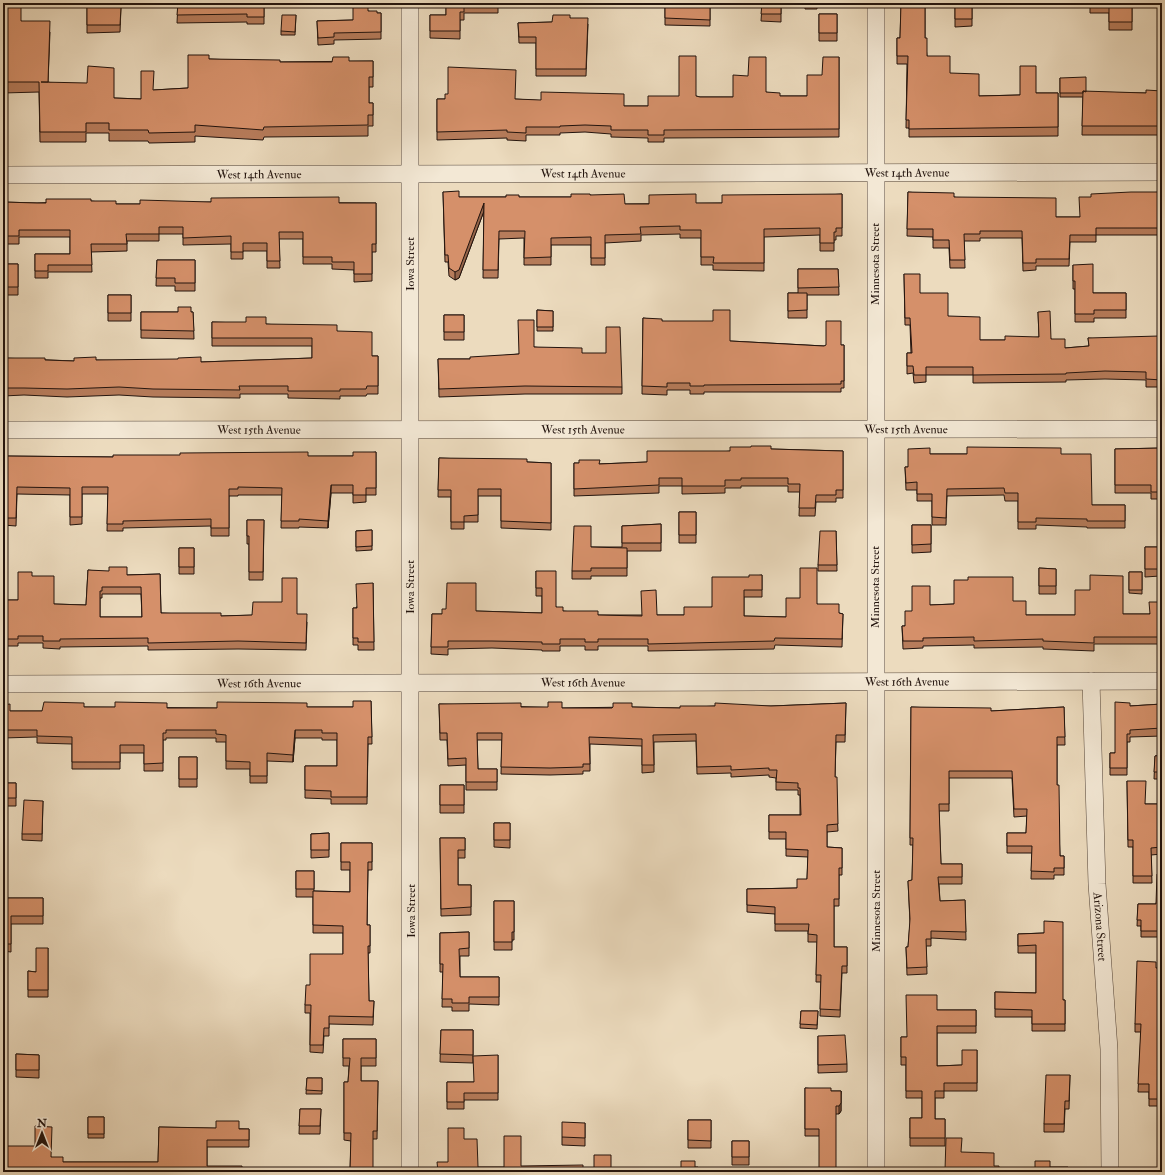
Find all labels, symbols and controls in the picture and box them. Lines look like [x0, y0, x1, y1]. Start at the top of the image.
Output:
street label: West 14th Avenue [539, 166, 626, 182]
street label: West 14th Avenue [863, 166, 950, 181]
street label: West 14th Avenue [215, 167, 302, 182]
street label: Minnesota Street [868, 223, 883, 305]
street label: Iowa Street [403, 237, 418, 291]
street label: West 15th Avenue [540, 422, 625, 438]
street label: West 15th Avenue [863, 422, 948, 437]
street label: West 15th Avenue [216, 423, 301, 438]
street label: Minnesota Street [868, 546, 883, 628]
street label: Iowa Street [403, 560, 418, 614]
street label: West 16th Avenue [540, 675, 625, 691]
street label: West 16th Avenue [864, 675, 949, 690]
street label: West 16th Avenue [216, 676, 301, 691]
street label: Minnesota Street [869, 870, 884, 952]
street label: Iowa Street [404, 884, 419, 938]
street label: Arizona Street [1090, 891, 1110, 962]
north arrow [22, 1113, 62, 1153]
text: N [36, 1117, 48, 1130]

